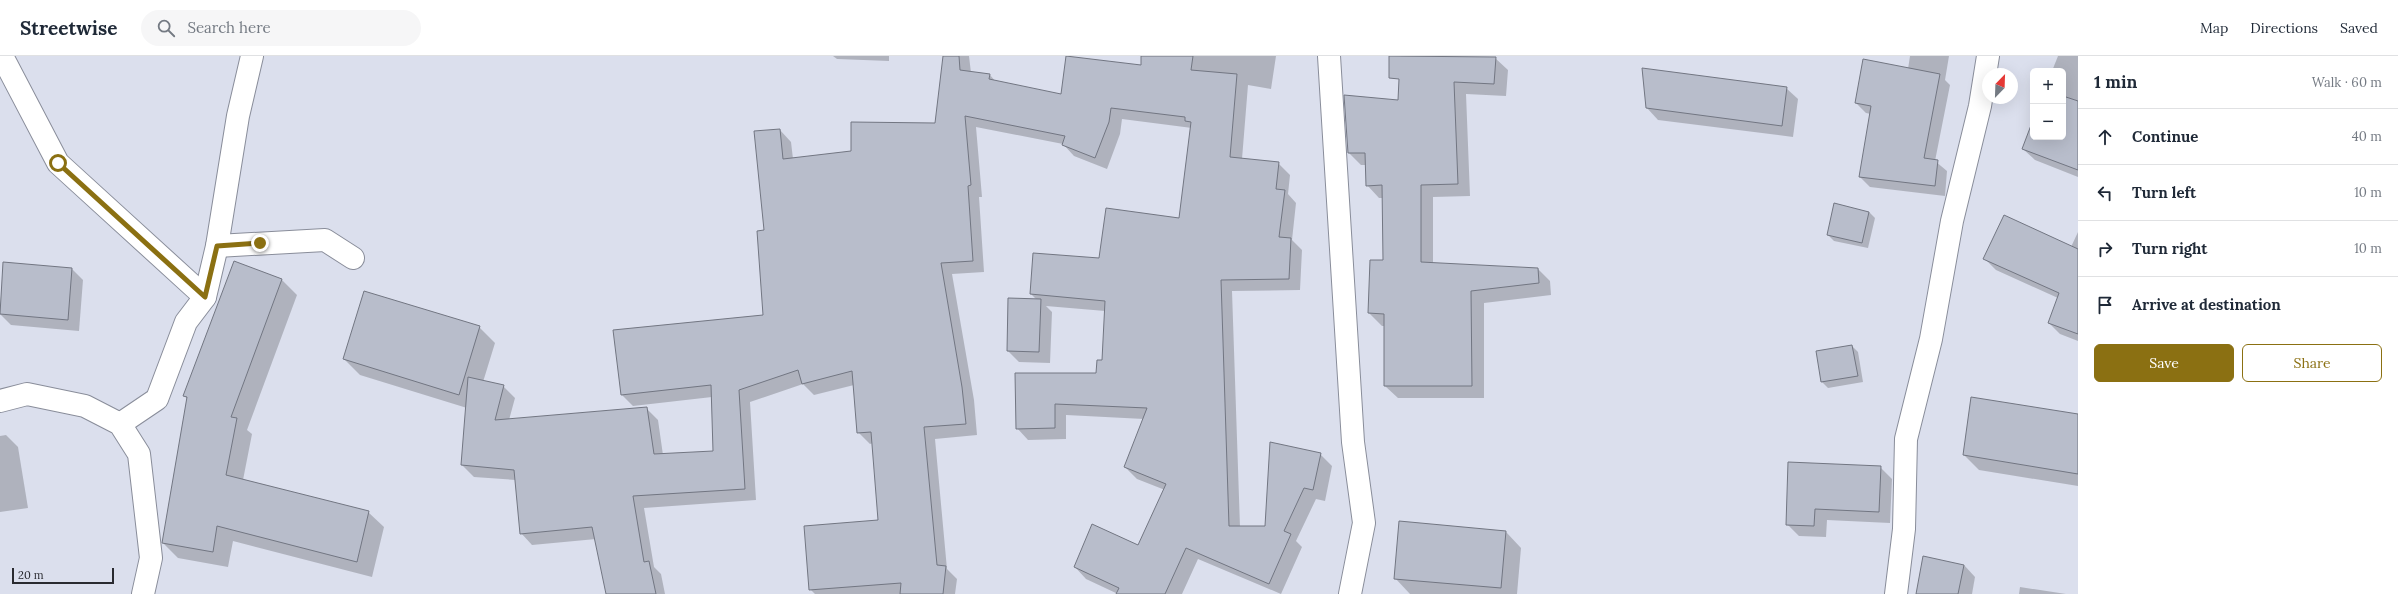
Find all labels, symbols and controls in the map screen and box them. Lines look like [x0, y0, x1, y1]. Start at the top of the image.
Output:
search box [141, 10, 421, 46]
text: Streetwise [20, 16, 117, 40]
icon: search [155, 17, 177, 39]
text: Search here [187, 18, 271, 37]
text: Map [2200, 19, 2228, 37]
text: Directions [2250, 19, 2318, 37]
text: Saved [2340, 19, 2378, 37]
north arrow [1982, 68, 2018, 104]
map controls [2030, 68, 2066, 140]
button: + [2030, 68, 2066, 104]
text: 1 min [2094, 71, 2137, 93]
text: Walk · 60 m [2312, 74, 2382, 91]
button: − [2030, 104, 2066, 140]
icon: ahead [2094, 126, 2116, 148]
text: Continue [2132, 127, 2198, 146]
text: 40 m [2352, 128, 2382, 145]
route start [49, 154, 67, 172]
icon: left [2094, 182, 2116, 204]
text: Turn left [2132, 183, 2196, 202]
text: 10 m [2354, 184, 2382, 201]
route end [251, 234, 269, 252]
icon: right [2094, 238, 2116, 260]
text: Turn right [2132, 239, 2208, 258]
text: 10 m [2354, 240, 2382, 257]
icon: arrive [2094, 294, 2116, 316]
text: Arrive at destination [2132, 295, 2281, 314]
button: Save [2094, 344, 2234, 382]
button: Share [2242, 344, 2382, 382]
scale bar [12, 566, 114, 585]
text: 20 m [18, 568, 43, 582]

